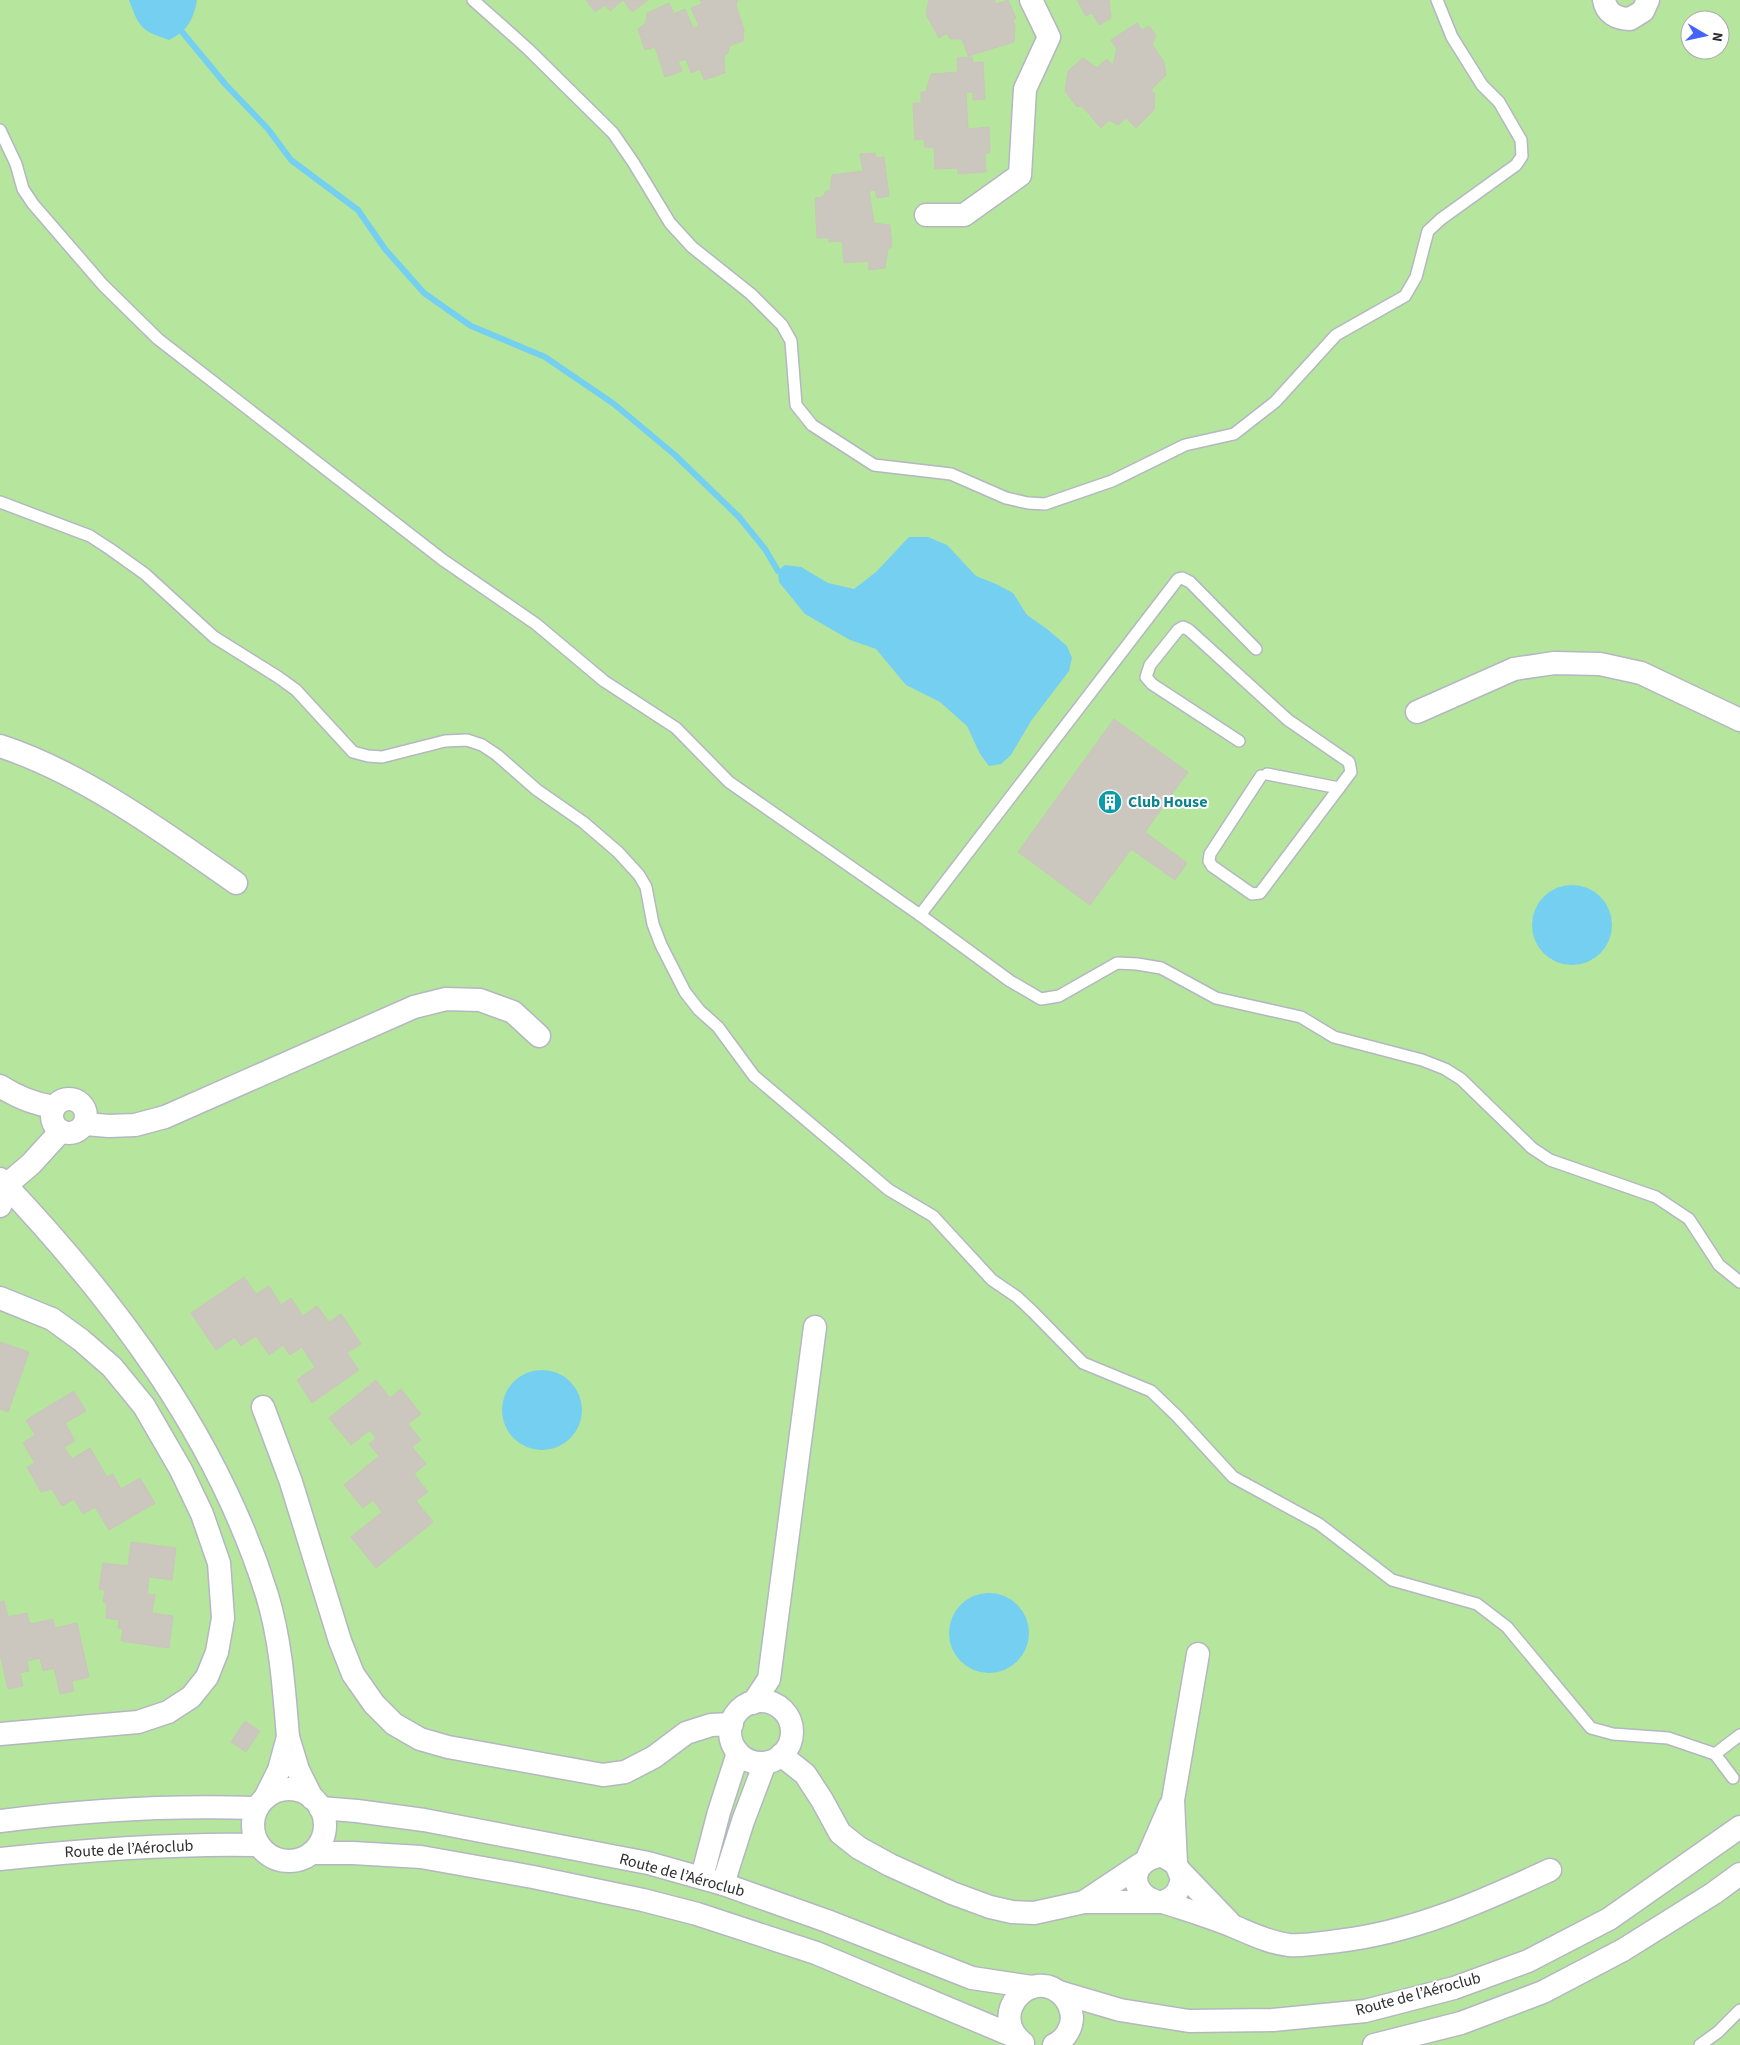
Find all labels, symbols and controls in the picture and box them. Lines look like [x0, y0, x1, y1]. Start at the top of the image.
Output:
north arrow [1680, 10, 1730, 60]
text: N [1706, 31, 1727, 43]
building icon: Club House [1097, 789, 1123, 815]
place label: Club House [1128, 791, 1207, 813]
street label: Route de l’Aéroclub [64, 1835, 194, 1863]
street label: Route de l’Aéroclub [617, 1848, 747, 1902]
street label: Route de l’Aéroclub [1353, 1967, 1483, 2021]

